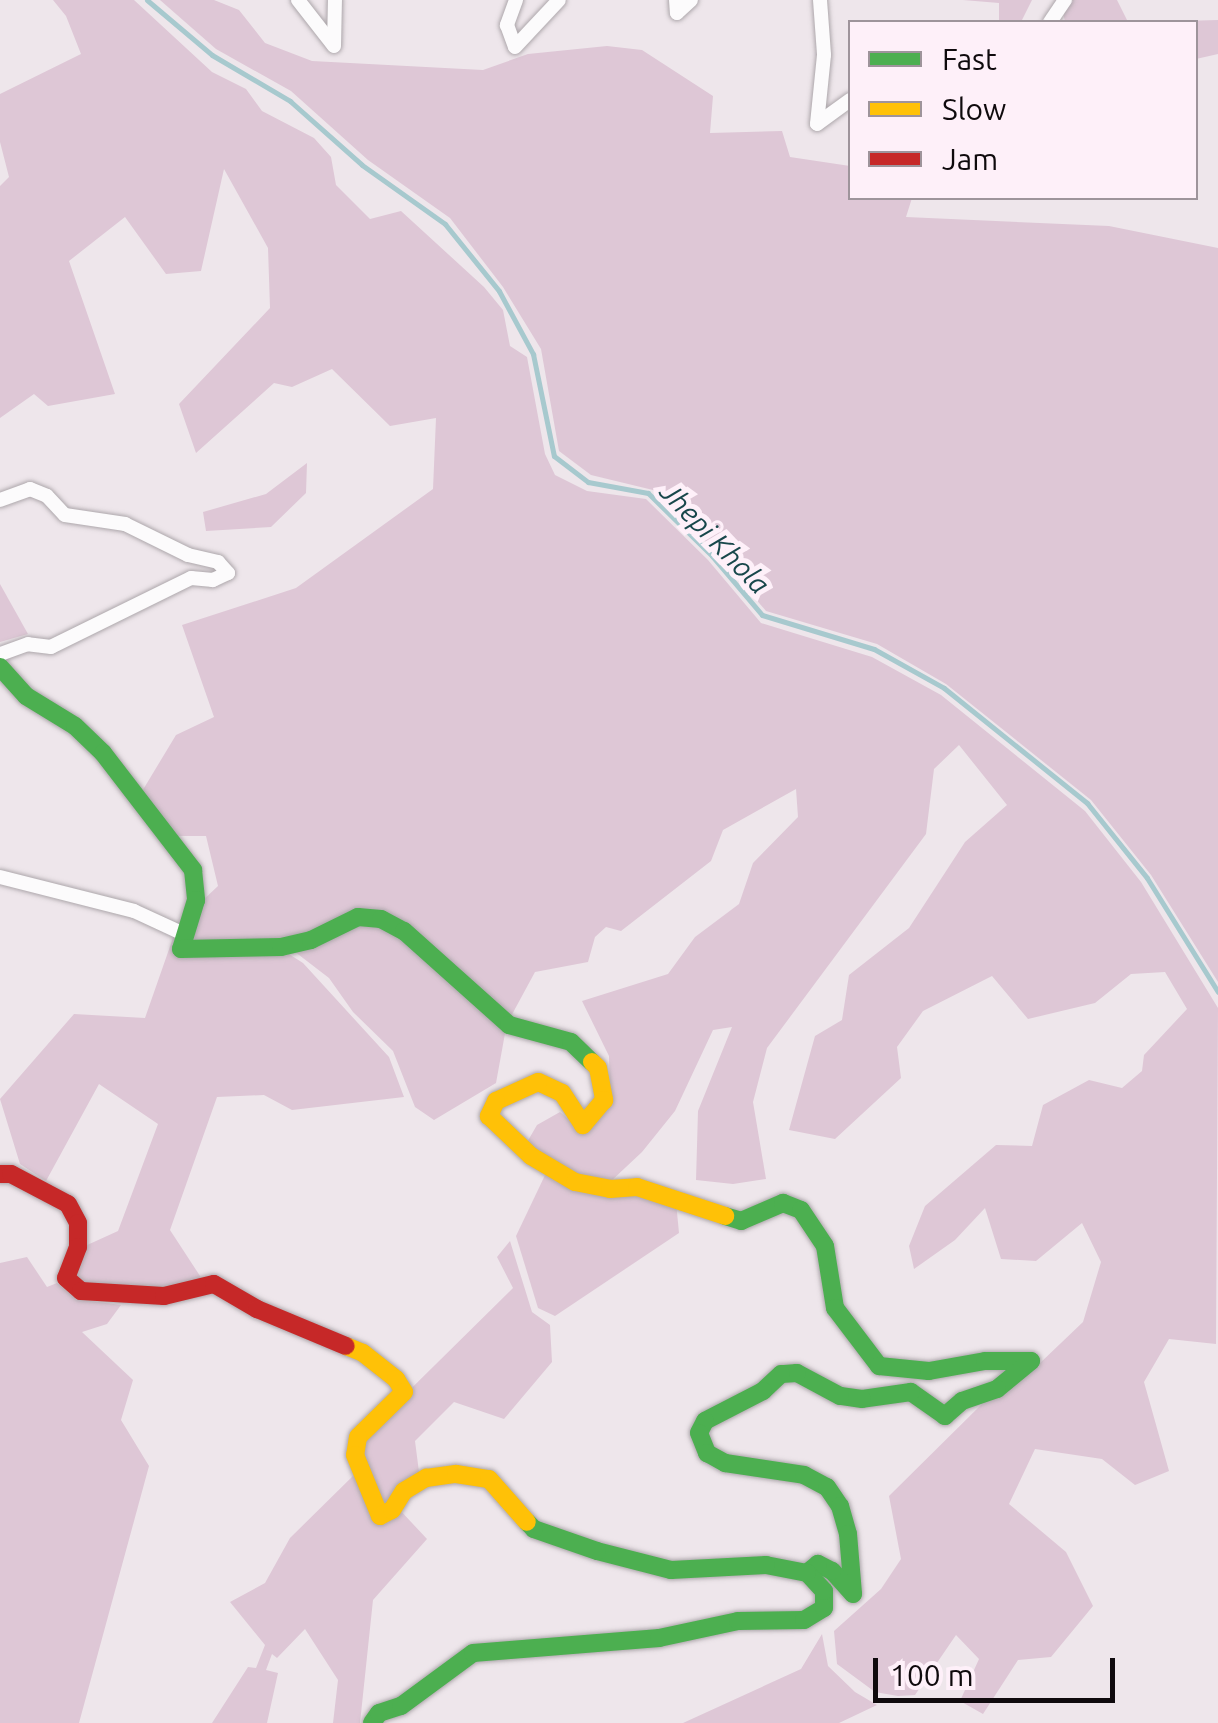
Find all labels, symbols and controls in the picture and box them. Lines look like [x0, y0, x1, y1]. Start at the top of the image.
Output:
legend [848, 20, 1198, 200]
text: Fast [942, 42, 997, 76]
text: Slow [942, 92, 1006, 126]
text: Jam [942, 142, 998, 176]
water label: Jhepi Khola [654, 475, 776, 601]
scale bar [878, 1638, 1120, 1700]
text: 100 m [890, 1658, 974, 1692]

